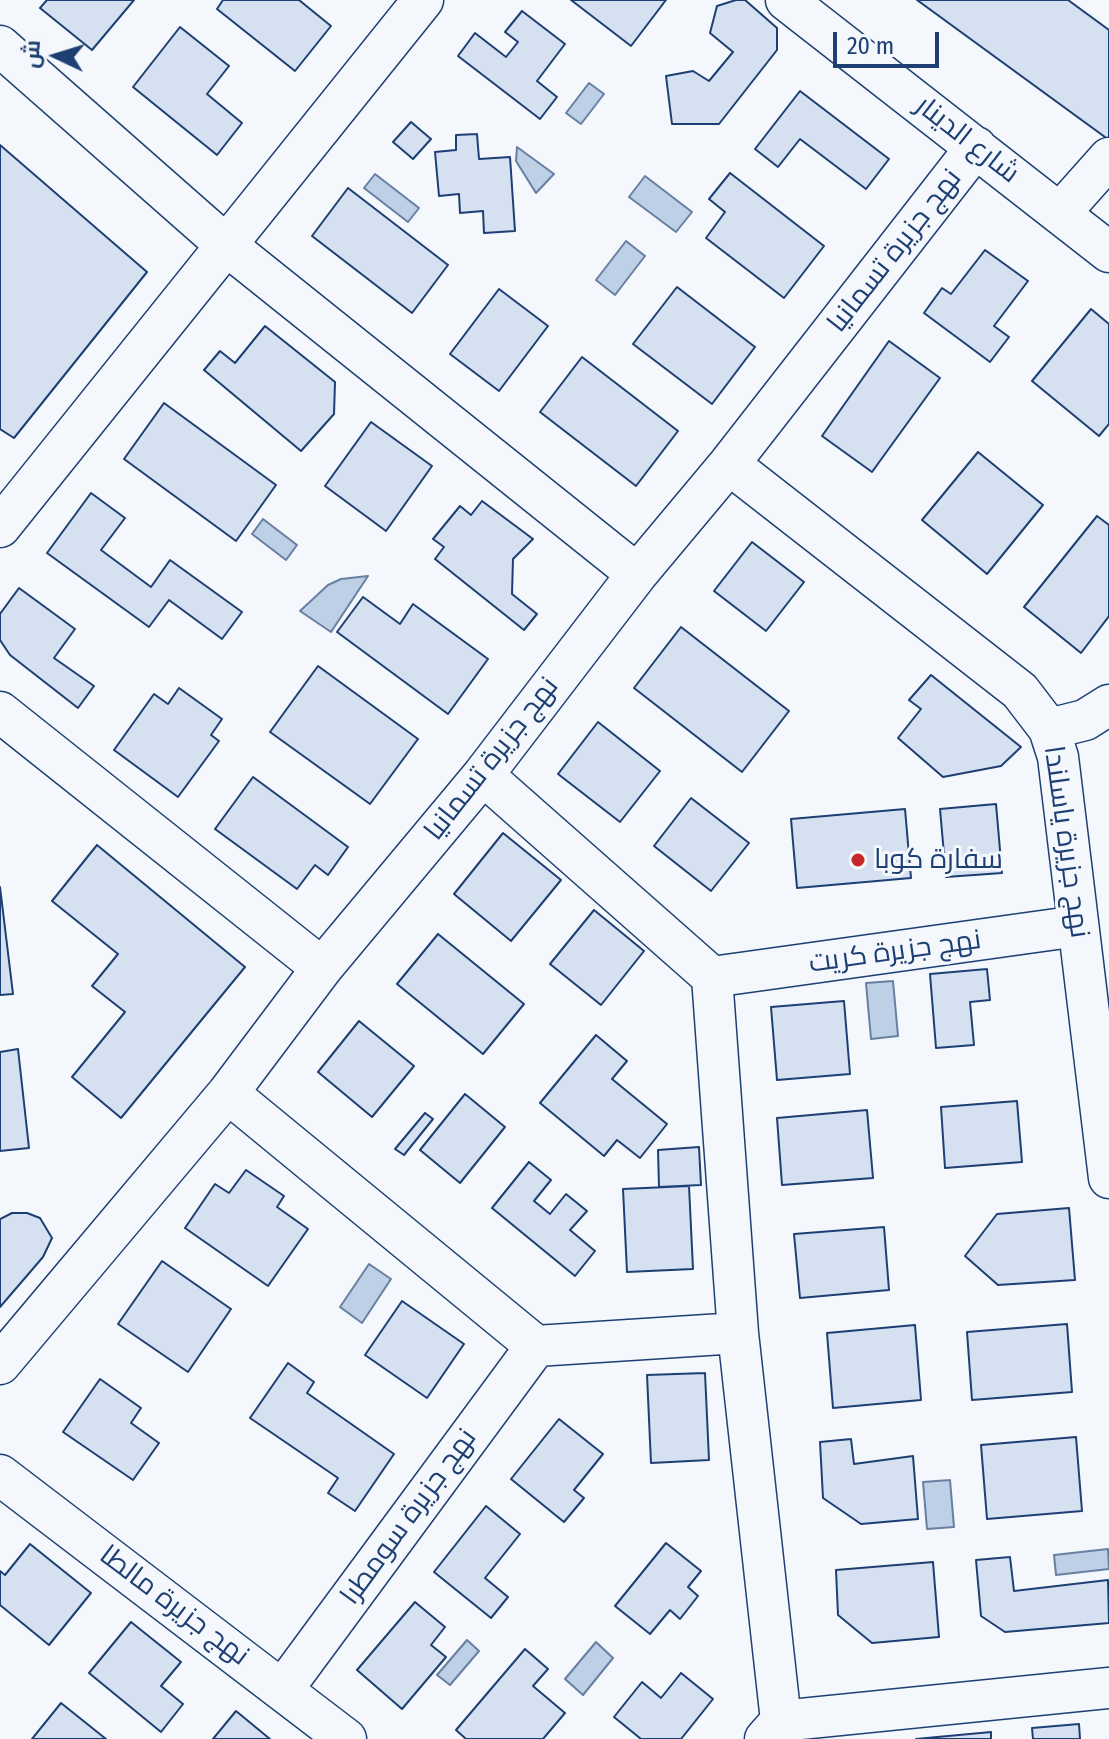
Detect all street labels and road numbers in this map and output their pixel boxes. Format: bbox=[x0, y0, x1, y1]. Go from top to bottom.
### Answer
street label: شارع الدينار bbox=[908, 89, 1026, 191]
street label: نهج جزيرة تسمانيا bbox=[821, 163, 969, 339]
street label: نهج جزيرة تسمانيا bbox=[418, 671, 566, 847]
street label: نهج جزيرة ياسلندا bbox=[1036, 744, 1096, 940]
street label: نهج جزيرة كريت bbox=[807, 923, 983, 981]
street label: نهج جزيرة سومطرا bbox=[334, 1422, 484, 1612]
street label: نهج جزيرة مالطا bbox=[93, 1539, 255, 1673]

